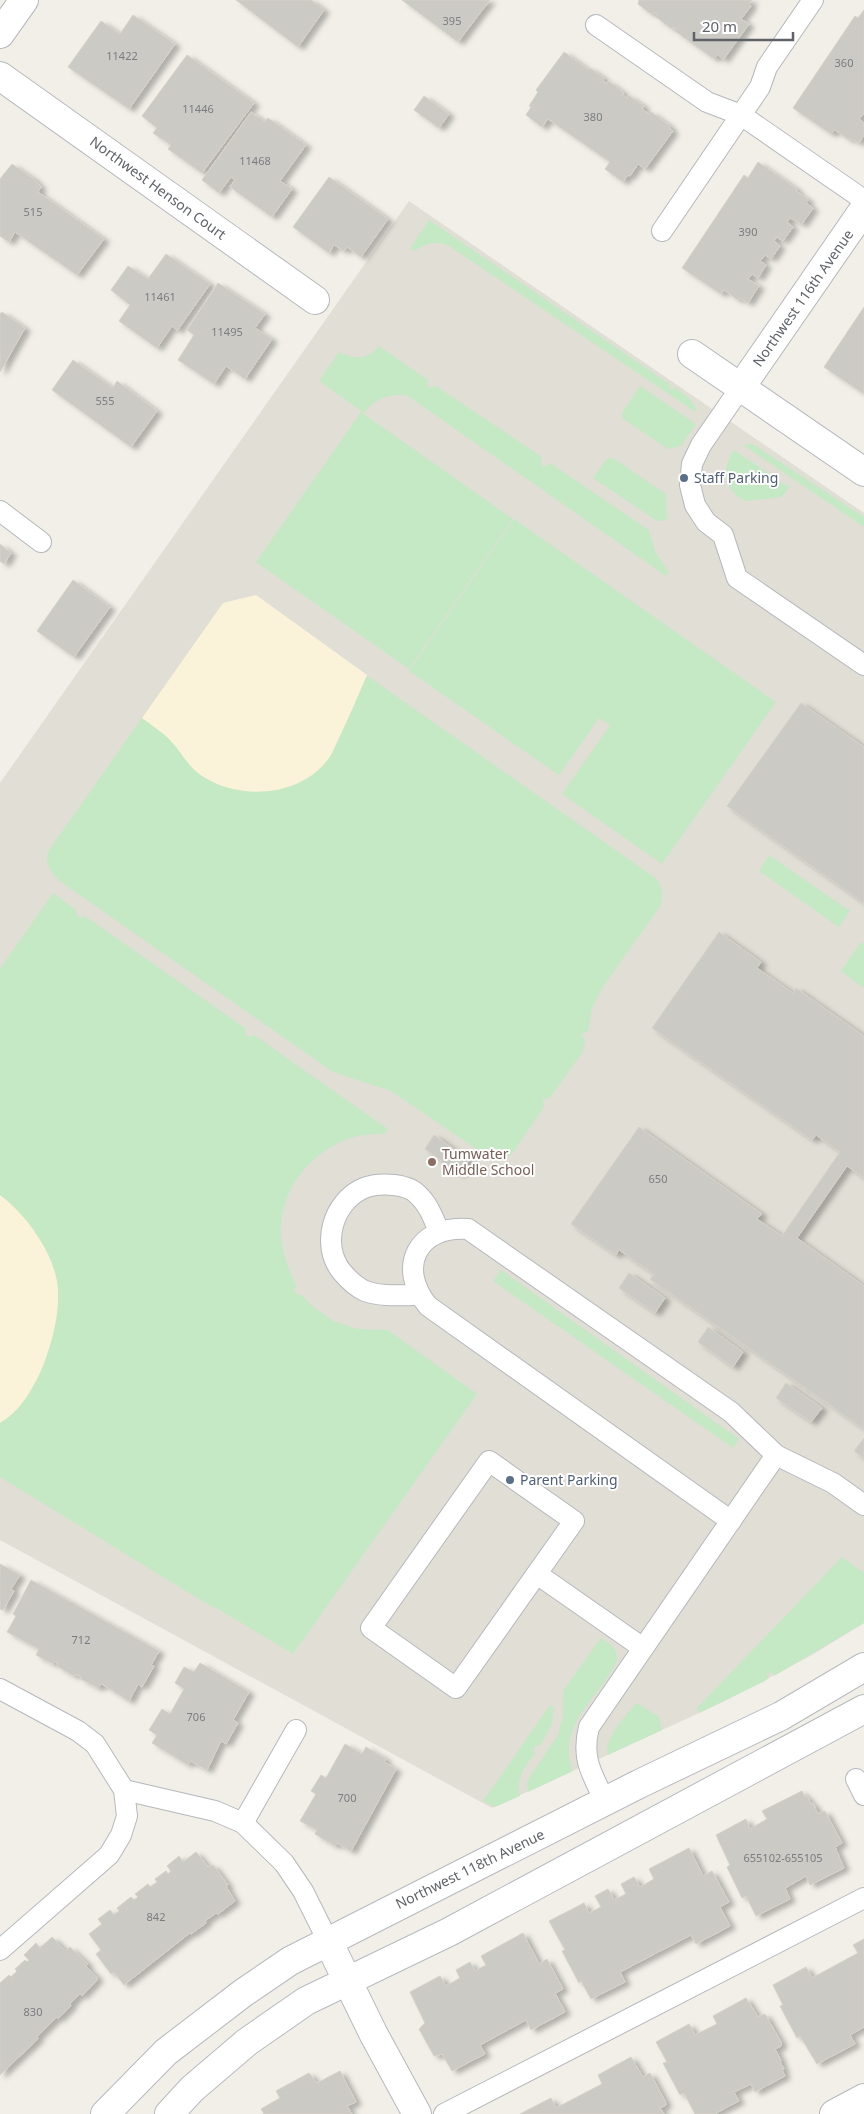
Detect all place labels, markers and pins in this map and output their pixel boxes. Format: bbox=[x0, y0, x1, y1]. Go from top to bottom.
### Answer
place label: Staff Parking bbox=[694, 468, 778, 487]
marker: Staff Parking bbox=[678, 472, 690, 484]
place label: Tumwater Middle School bbox=[442, 1144, 534, 1179]
marker: Tumwater Middle School bbox=[426, 1156, 438, 1168]
place label: Parent Parking bbox=[520, 1470, 618, 1489]
marker: Parent Parking bbox=[504, 1474, 516, 1486]

